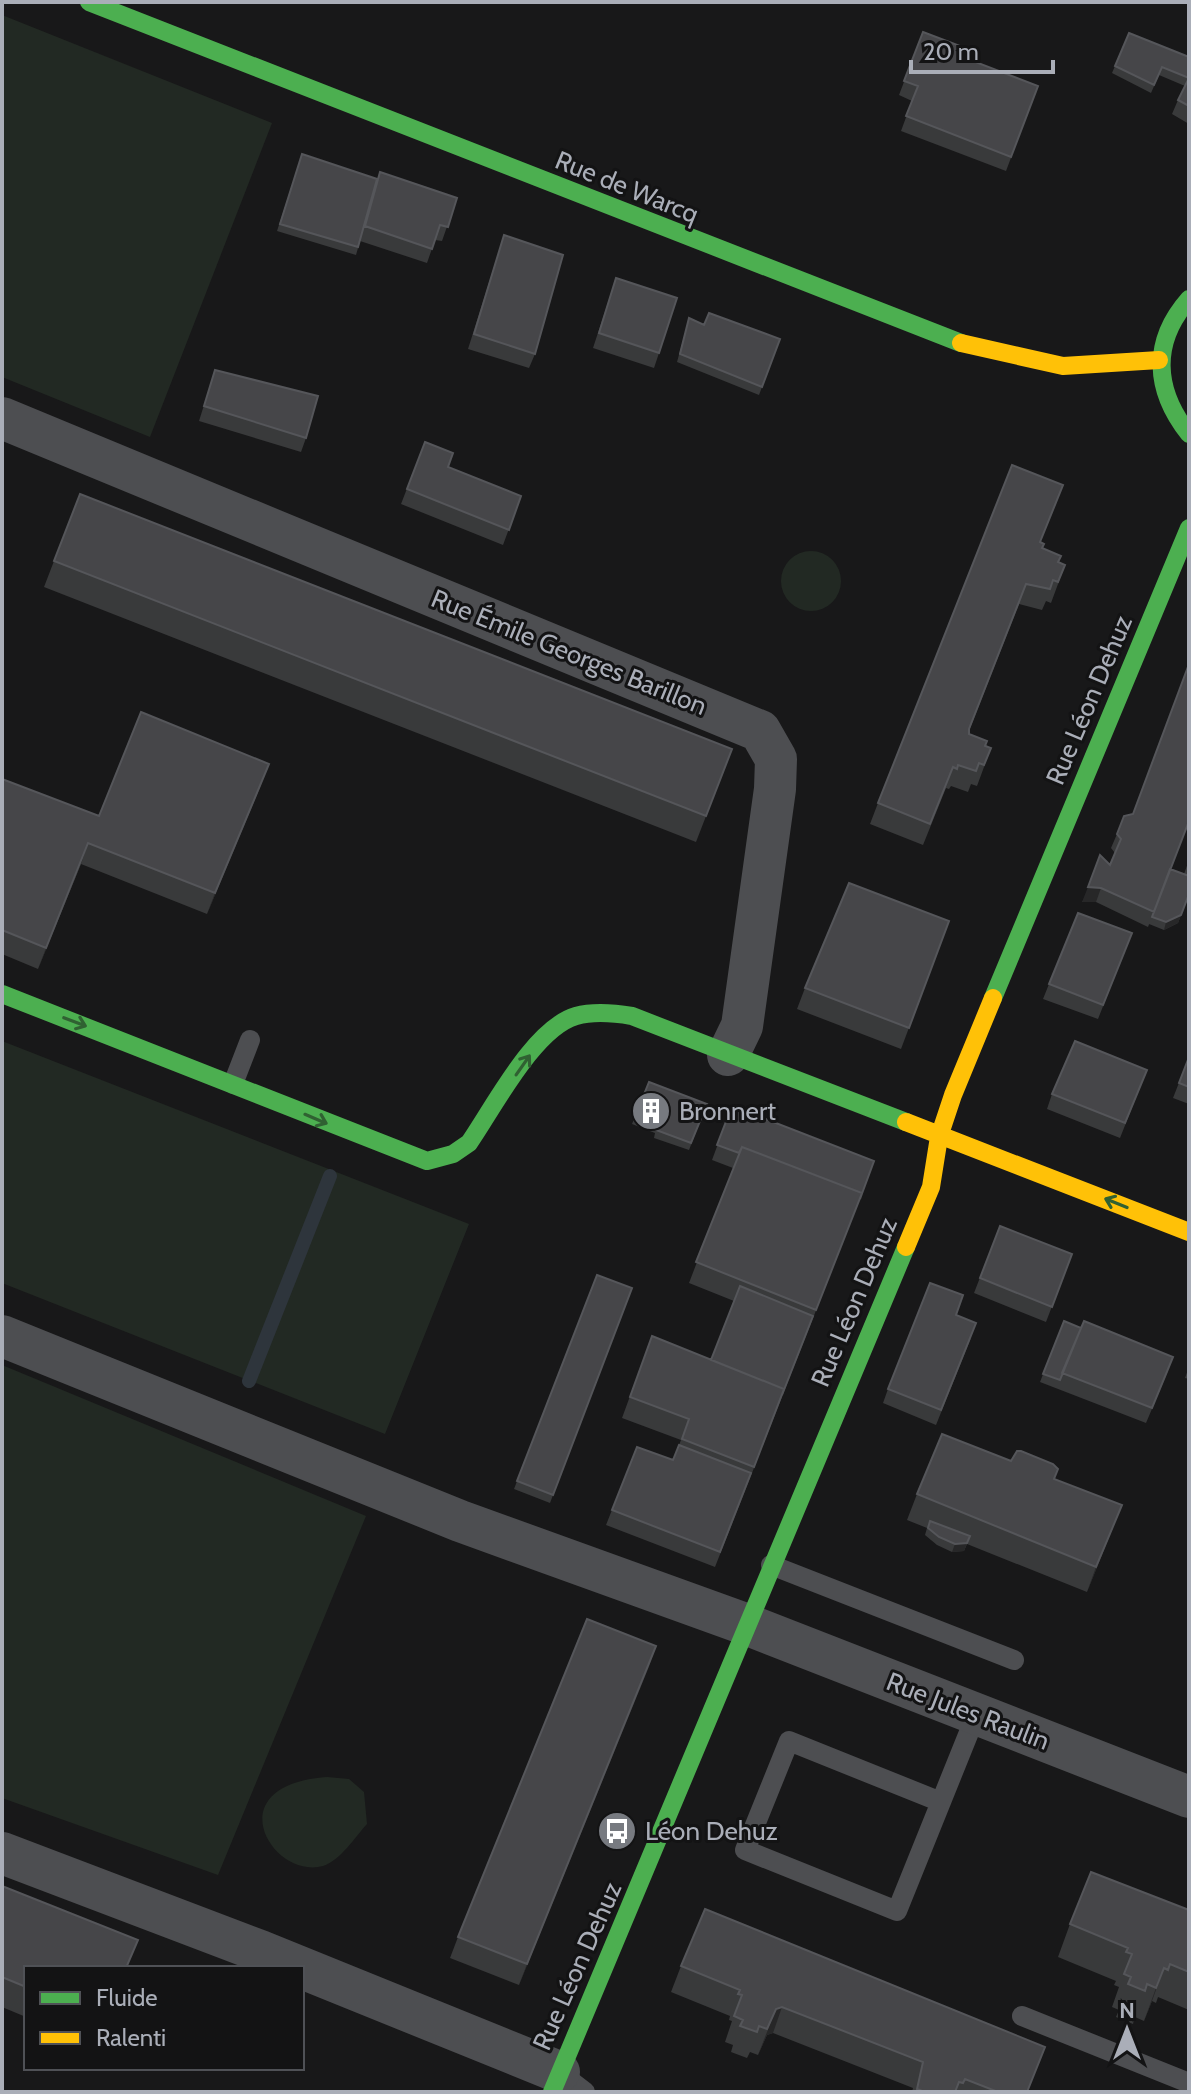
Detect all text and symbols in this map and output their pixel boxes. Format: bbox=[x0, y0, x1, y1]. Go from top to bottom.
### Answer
scale bar bbox=[911, 24, 1053, 74]
text: 20 m bbox=[923, 37, 979, 66]
street label: Rue de Warcq bbox=[551, 144, 703, 230]
street label: Rue Émile Georges Barillon bbox=[427, 582, 711, 722]
street label: Rue Léon Dehuz bbox=[1039, 610, 1139, 790]
one-way arrow bbox=[62, 1016, 87, 1030]
one-way arrow bbox=[515, 1055, 531, 1077]
building icon: Bronnert bbox=[630, 1090, 672, 1132]
place label: Bronnert bbox=[679, 1095, 776, 1127]
one-way arrow bbox=[303, 1112, 328, 1127]
one-way arrow bbox=[1105, 1195, 1129, 1209]
street label: Rue Léon Dehuz bbox=[804, 1212, 904, 1392]
street label: Rue Jules Raulin bbox=[882, 1665, 1054, 1757]
bus stop icon: Léon Dehuz bbox=[596, 1810, 638, 1852]
place label: Léon Dehuz bbox=[645, 1815, 778, 1847]
street label: Rue Léon Dehuz bbox=[526, 1877, 628, 2055]
legend bbox=[24, 1966, 304, 2070]
text: Fluide bbox=[96, 1983, 158, 2012]
north arrow bbox=[1087, 1990, 1167, 2070]
text: N bbox=[1119, 1997, 1135, 2024]
text: Ralenti bbox=[96, 2023, 166, 2052]

